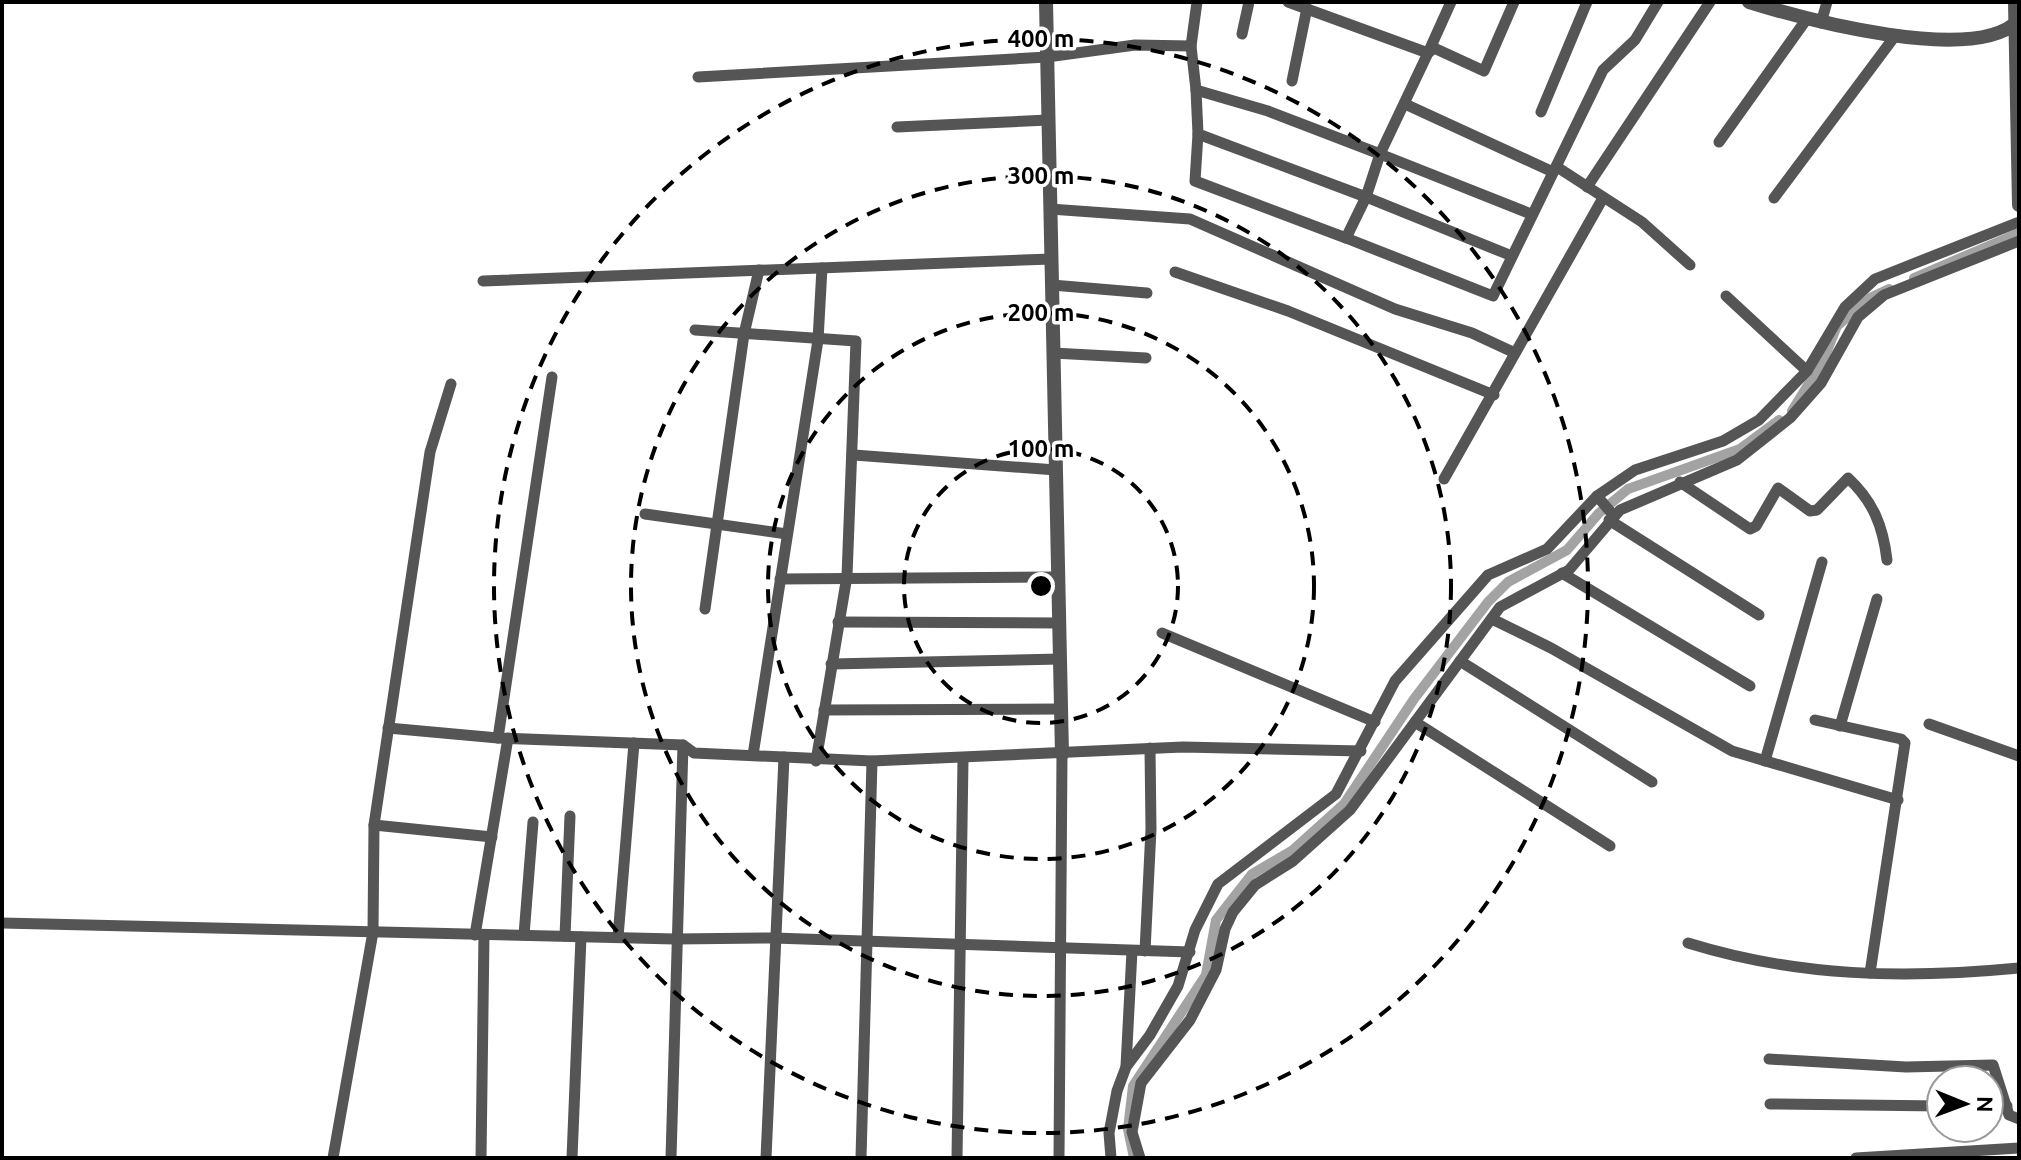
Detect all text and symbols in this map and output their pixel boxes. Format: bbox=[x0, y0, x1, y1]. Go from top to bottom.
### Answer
text: 400 m bbox=[1008, 25, 1074, 52]
text: 300 m bbox=[1008, 162, 1074, 189]
text: 200 m bbox=[1008, 299, 1074, 326]
text: 100 m bbox=[1008, 435, 1074, 462]
centre of rings bbox=[1027, 572, 1055, 600]
north arrow bbox=[1925, 1064, 2005, 1144]
text: N bbox=[1973, 1096, 1998, 1113]

